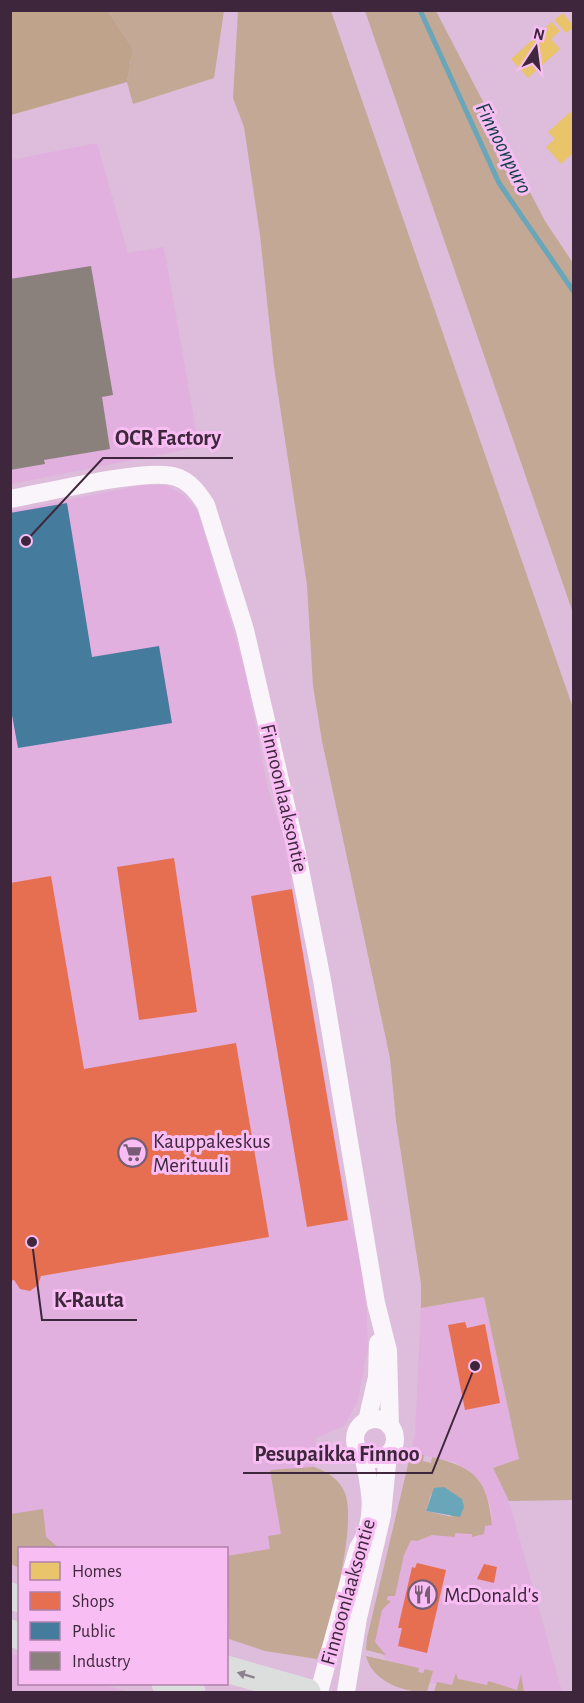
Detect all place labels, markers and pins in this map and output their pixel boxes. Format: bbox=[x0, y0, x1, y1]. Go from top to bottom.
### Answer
callout: OCR Factory bbox=[103, 418, 233, 458]
place label: Kauppakeskus Merituuli bbox=[153, 1131, 271, 1176]
supermarket icon: Kauppakeskus Merituuli bbox=[116, 1137, 148, 1169]
callout: K-Rauta bbox=[42, 1280, 137, 1320]
callout: Pesupaikka Finnoo bbox=[243, 1433, 432, 1473]
restaurant icon: McDonald's bbox=[407, 1579, 439, 1611]
place label: McDonald's bbox=[444, 1585, 539, 1606]

